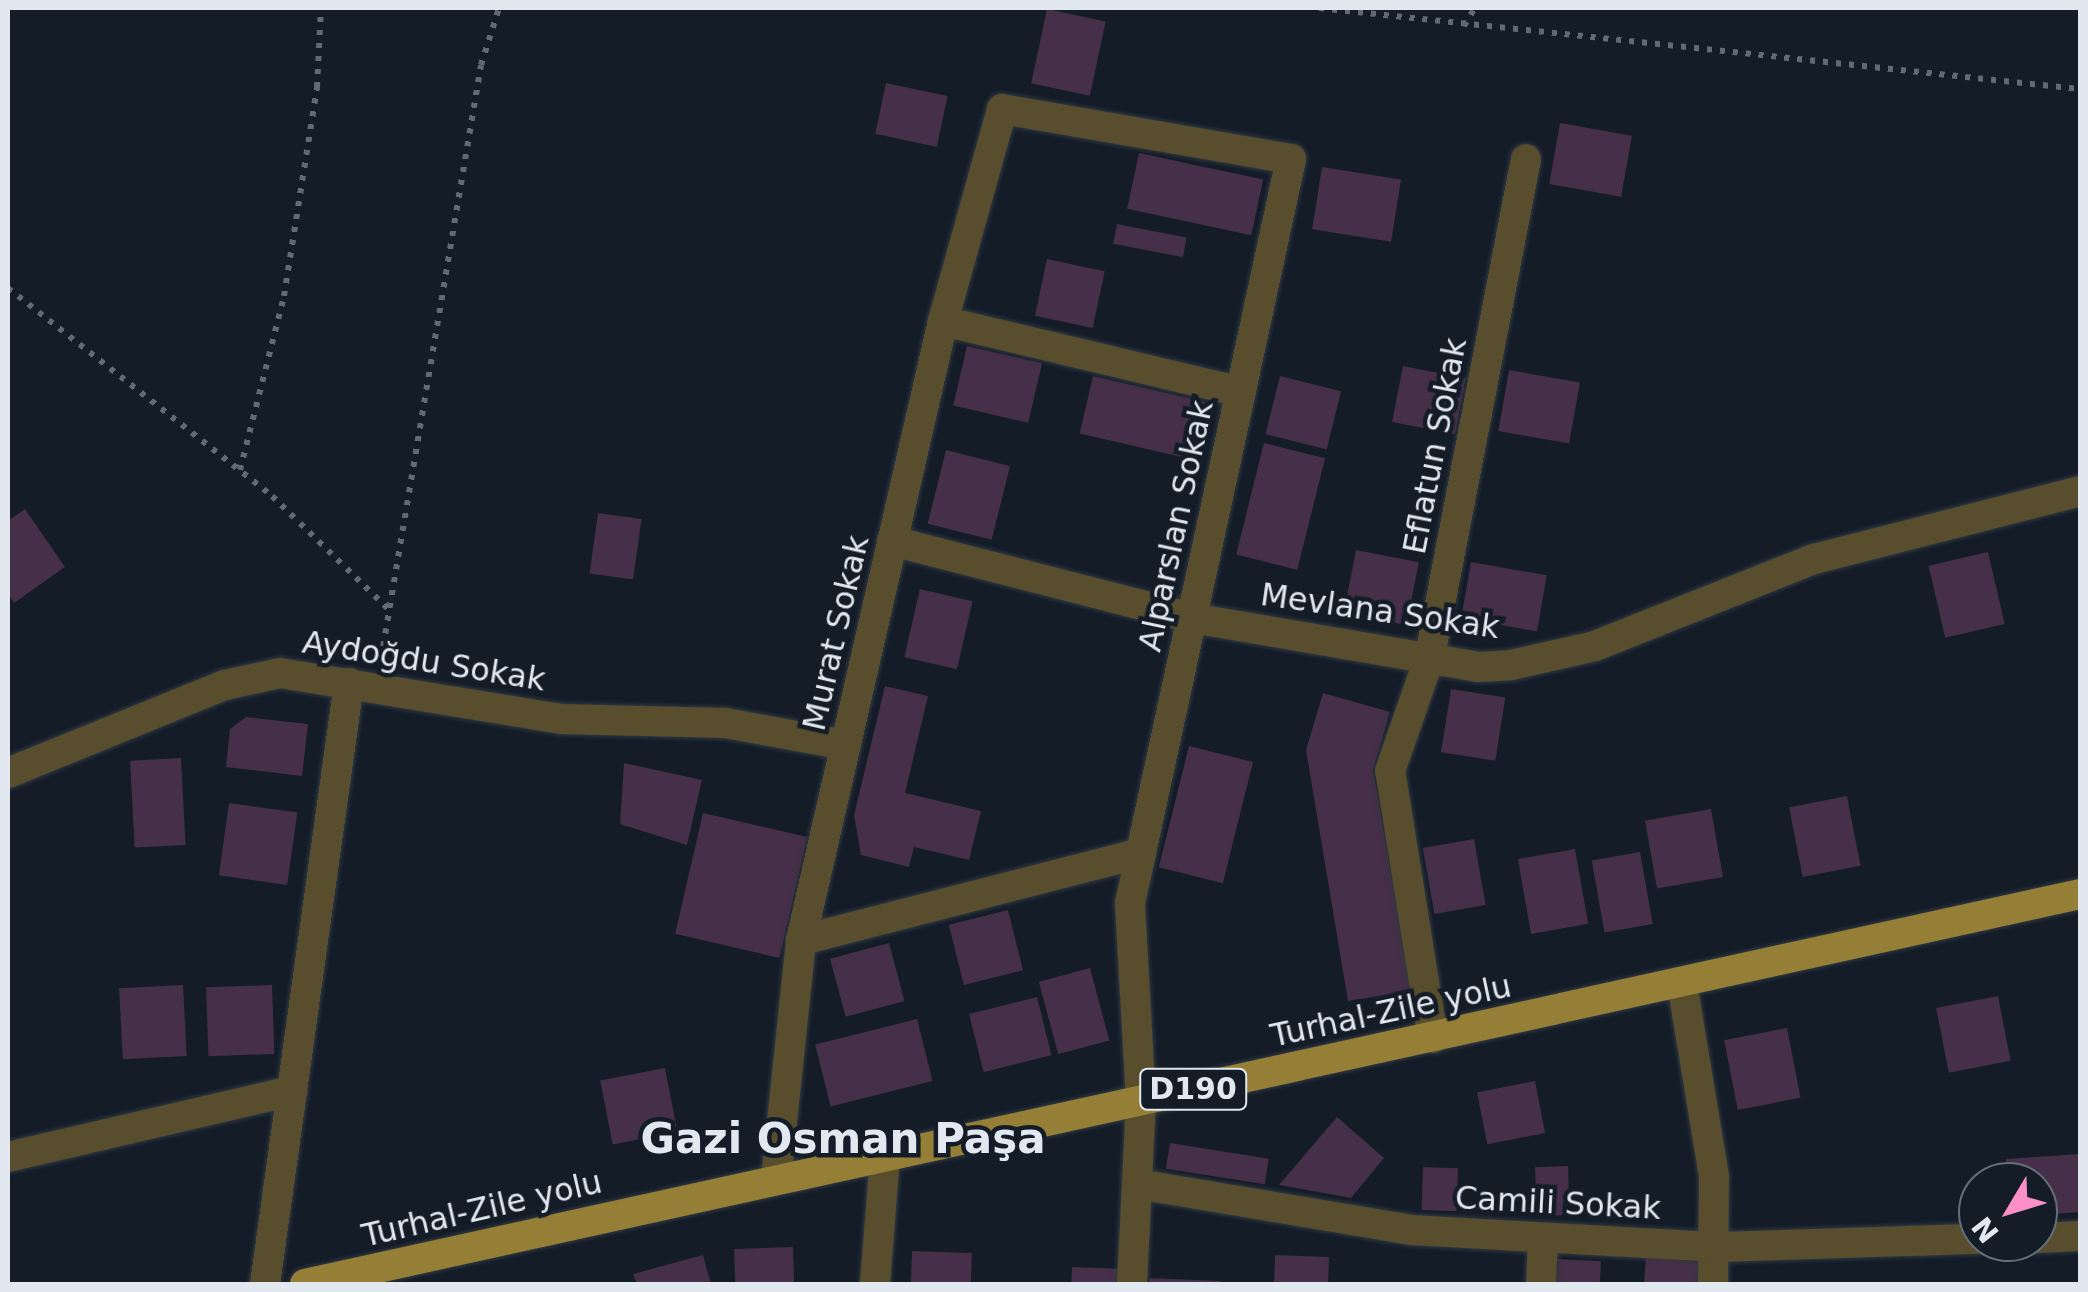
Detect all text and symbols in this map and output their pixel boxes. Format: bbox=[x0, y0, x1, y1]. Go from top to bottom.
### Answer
street label: Eflatun Sokak bbox=[1395, 335, 1475, 557]
street label: Alparslan Sokak bbox=[1131, 397, 1221, 655]
street label: Murat Sokak bbox=[795, 532, 877, 734]
street label: Mevlana Sokak bbox=[1258, 575, 1502, 647]
street label: Aydoğdu Sokak bbox=[300, 623, 548, 699]
street label: Turhal-Zile yolu bbox=[1267, 967, 1515, 1055]
road number: D190 bbox=[1138, 1064, 1248, 1114]
district label: Gazi Osman Paşa bbox=[641, 1114, 1045, 1164]
north arrow bbox=[1958, 1162, 2058, 1262]
street label: Turhal-Zile yolu bbox=[358, 1163, 606, 1255]
street label: Camili Sokak bbox=[1454, 1178, 1662, 1228]
text: N bbox=[1965, 1210, 2006, 1249]

